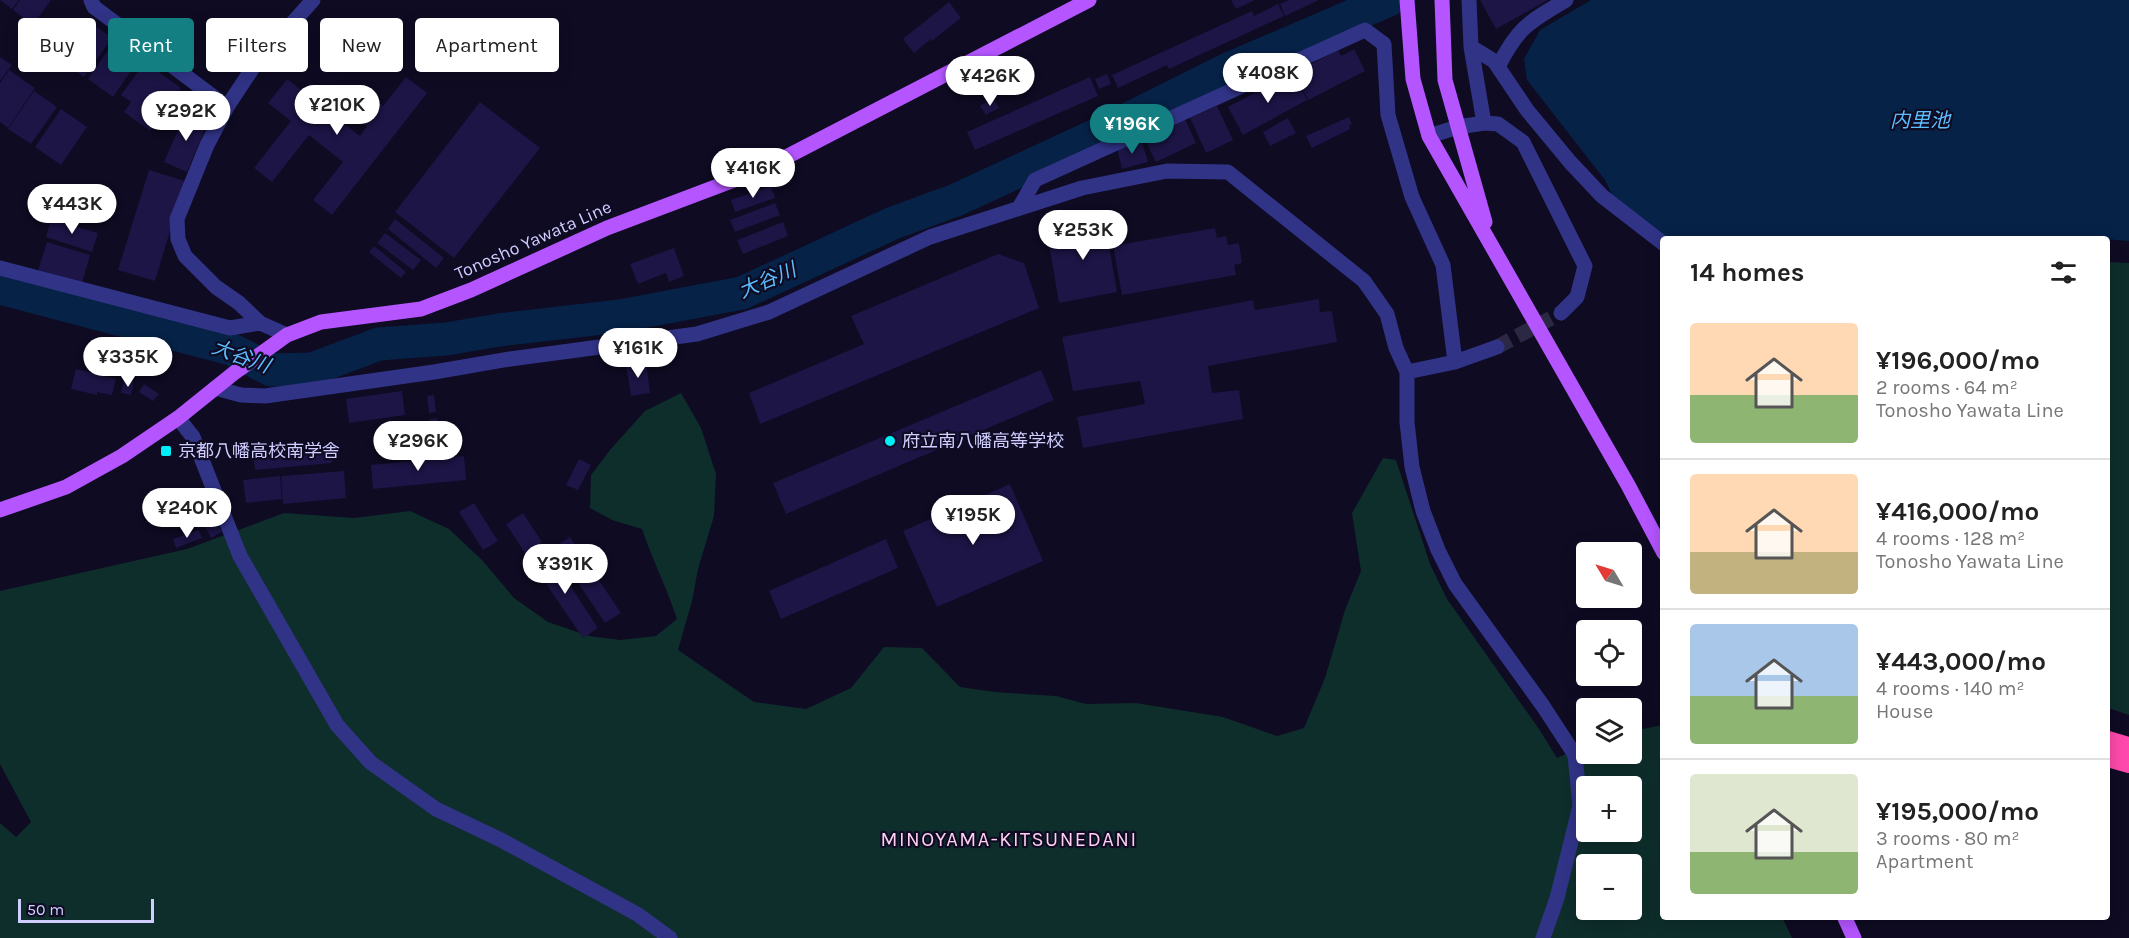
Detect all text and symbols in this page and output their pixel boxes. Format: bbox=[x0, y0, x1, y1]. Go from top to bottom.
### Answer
chip: Buy bbox=[18, 18, 96, 72]
chip: Rent bbox=[108, 18, 194, 72]
chip: Filters bbox=[206, 18, 308, 72]
chip: New bbox=[320, 18, 403, 72]
chip: Apartment bbox=[415, 18, 559, 72]
pin: ¥408K bbox=[1226, 53, 1310, 104]
pin: ¥426K bbox=[948, 56, 1032, 107]
text: ¥408K bbox=[1237, 61, 1299, 84]
text: ¥426K bbox=[960, 64, 1020, 87]
pin: ¥210K bbox=[295, 85, 379, 136]
pin: ¥292K bbox=[144, 91, 228, 142]
text: ¥210K bbox=[309, 93, 365, 116]
text: ¥292K bbox=[155, 99, 217, 122]
pin: ¥196K bbox=[1090, 104, 1174, 155]
water label: 内里池 bbox=[1890, 109, 1952, 132]
text: ¥196K bbox=[1104, 112, 1160, 135]
pin: ¥416K bbox=[711, 148, 795, 199]
text: ¥416K bbox=[725, 156, 781, 179]
pin: ¥443K bbox=[30, 184, 114, 235]
text: ¥443K bbox=[41, 192, 103, 215]
street label: Tonosho Yawata Line bbox=[451, 196, 615, 284]
pin: ¥253K bbox=[1041, 210, 1125, 261]
text: ¥253K bbox=[1053, 218, 1114, 241]
icon: filters bbox=[2047, 256, 2080, 289]
water label: 大谷川 bbox=[735, 257, 801, 303]
text: 14 homes bbox=[1690, 257, 1804, 288]
pin: ¥161K bbox=[596, 328, 680, 379]
water label: 大谷川 bbox=[209, 335, 275, 378]
text: ¥161K bbox=[612, 336, 664, 359]
pin: ¥335K bbox=[86, 337, 170, 388]
text: ¥335K bbox=[97, 345, 159, 368]
text: ¥196,000/mo bbox=[1876, 345, 2040, 376]
icon: home bbox=[1738, 347, 1810, 419]
text: 2 rooms · 64 m² bbox=[1876, 376, 2018, 399]
text: Tonosho Yawata Line bbox=[1876, 399, 2064, 422]
pin: ¥296K bbox=[376, 421, 460, 472]
text: ¥296K bbox=[387, 429, 449, 452]
place label: 府立南八幡高等学校 bbox=[902, 430, 1064, 452]
marker: 府立南八幡高等学校 bbox=[883, 434, 897, 448]
place label: 京都八幡高校南学舎 bbox=[178, 440, 340, 462]
marker: 京都八幡高校南学舎 bbox=[159, 444, 173, 458]
pin: ¥240K bbox=[145, 488, 229, 539]
pin: ¥195K bbox=[931, 495, 1015, 546]
text: ¥240K bbox=[156, 496, 218, 519]
text: ¥416,000/mo bbox=[1876, 496, 2039, 527]
icon: home bbox=[1738, 498, 1810, 570]
text: ¥195K bbox=[945, 503, 1001, 526]
text: 4 rooms · 128 m² bbox=[1876, 527, 2025, 550]
north arrow bbox=[1576, 542, 1642, 608]
map controls bbox=[1576, 542, 1642, 920]
pin: ¥391K bbox=[523, 544, 607, 595]
text: Tonosho Yawata Line bbox=[1876, 550, 2064, 573]
text: ¥391K bbox=[537, 552, 593, 575]
button: locate bbox=[1576, 620, 1642, 686]
text: ¥443,000/mo bbox=[1876, 646, 2046, 677]
icon: home bbox=[1738, 648, 1810, 720]
text: 4 rooms · 140 m² bbox=[1876, 677, 2024, 700]
button: layers bbox=[1576, 698, 1642, 764]
text: House bbox=[1876, 700, 1933, 723]
button: + bbox=[1576, 776, 1642, 842]
text: ¥195,000/mo bbox=[1876, 796, 2039, 827]
icon: home bbox=[1738, 798, 1810, 870]
text: 3 rooms · 80 m² bbox=[1876, 827, 2020, 850]
district label: MINOYAMA-KITSUNEDANI bbox=[880, 828, 1138, 851]
text: Apartment bbox=[1876, 850, 1974, 873]
button: − bbox=[1576, 854, 1642, 920]
scale bar bbox=[18, 896, 154, 924]
text: 50 m bbox=[27, 900, 64, 919]

